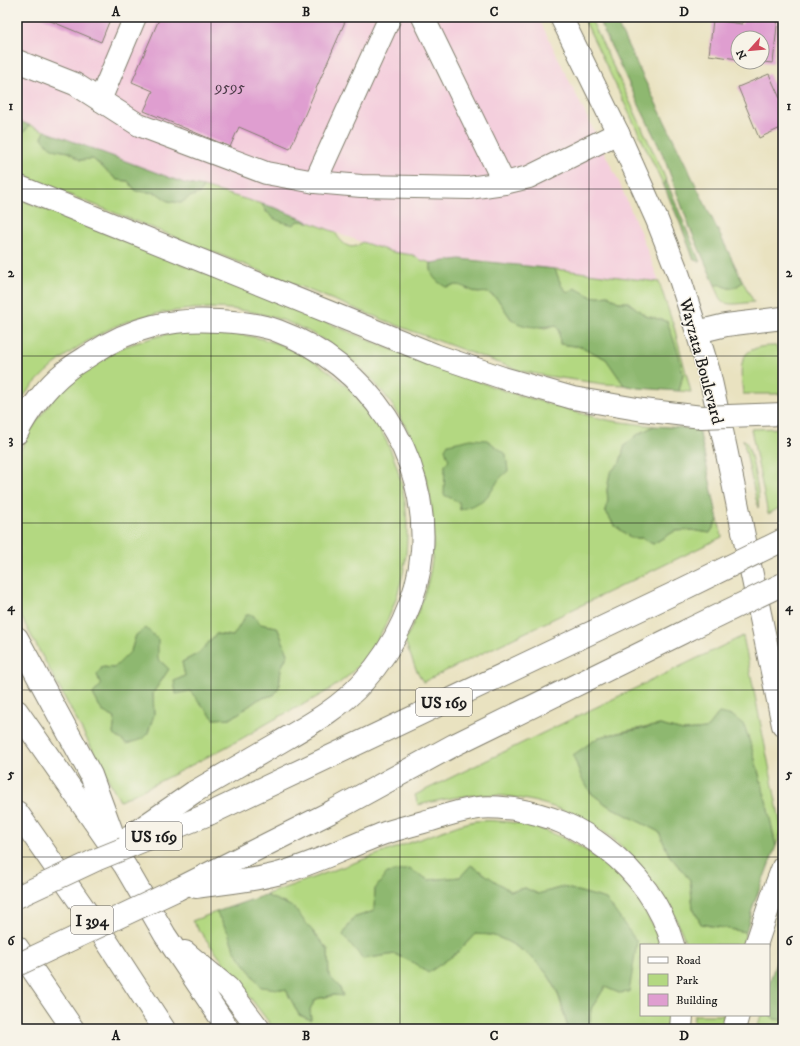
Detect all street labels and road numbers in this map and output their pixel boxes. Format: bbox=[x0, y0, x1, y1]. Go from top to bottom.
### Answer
street label: Wayzata Boulevard bbox=[673, 295, 729, 427]
road number: US 169 bbox=[416, 688, 472, 716]
road number: US 169 bbox=[126, 822, 182, 850]
road number: I 394 bbox=[71, 906, 113, 934]

